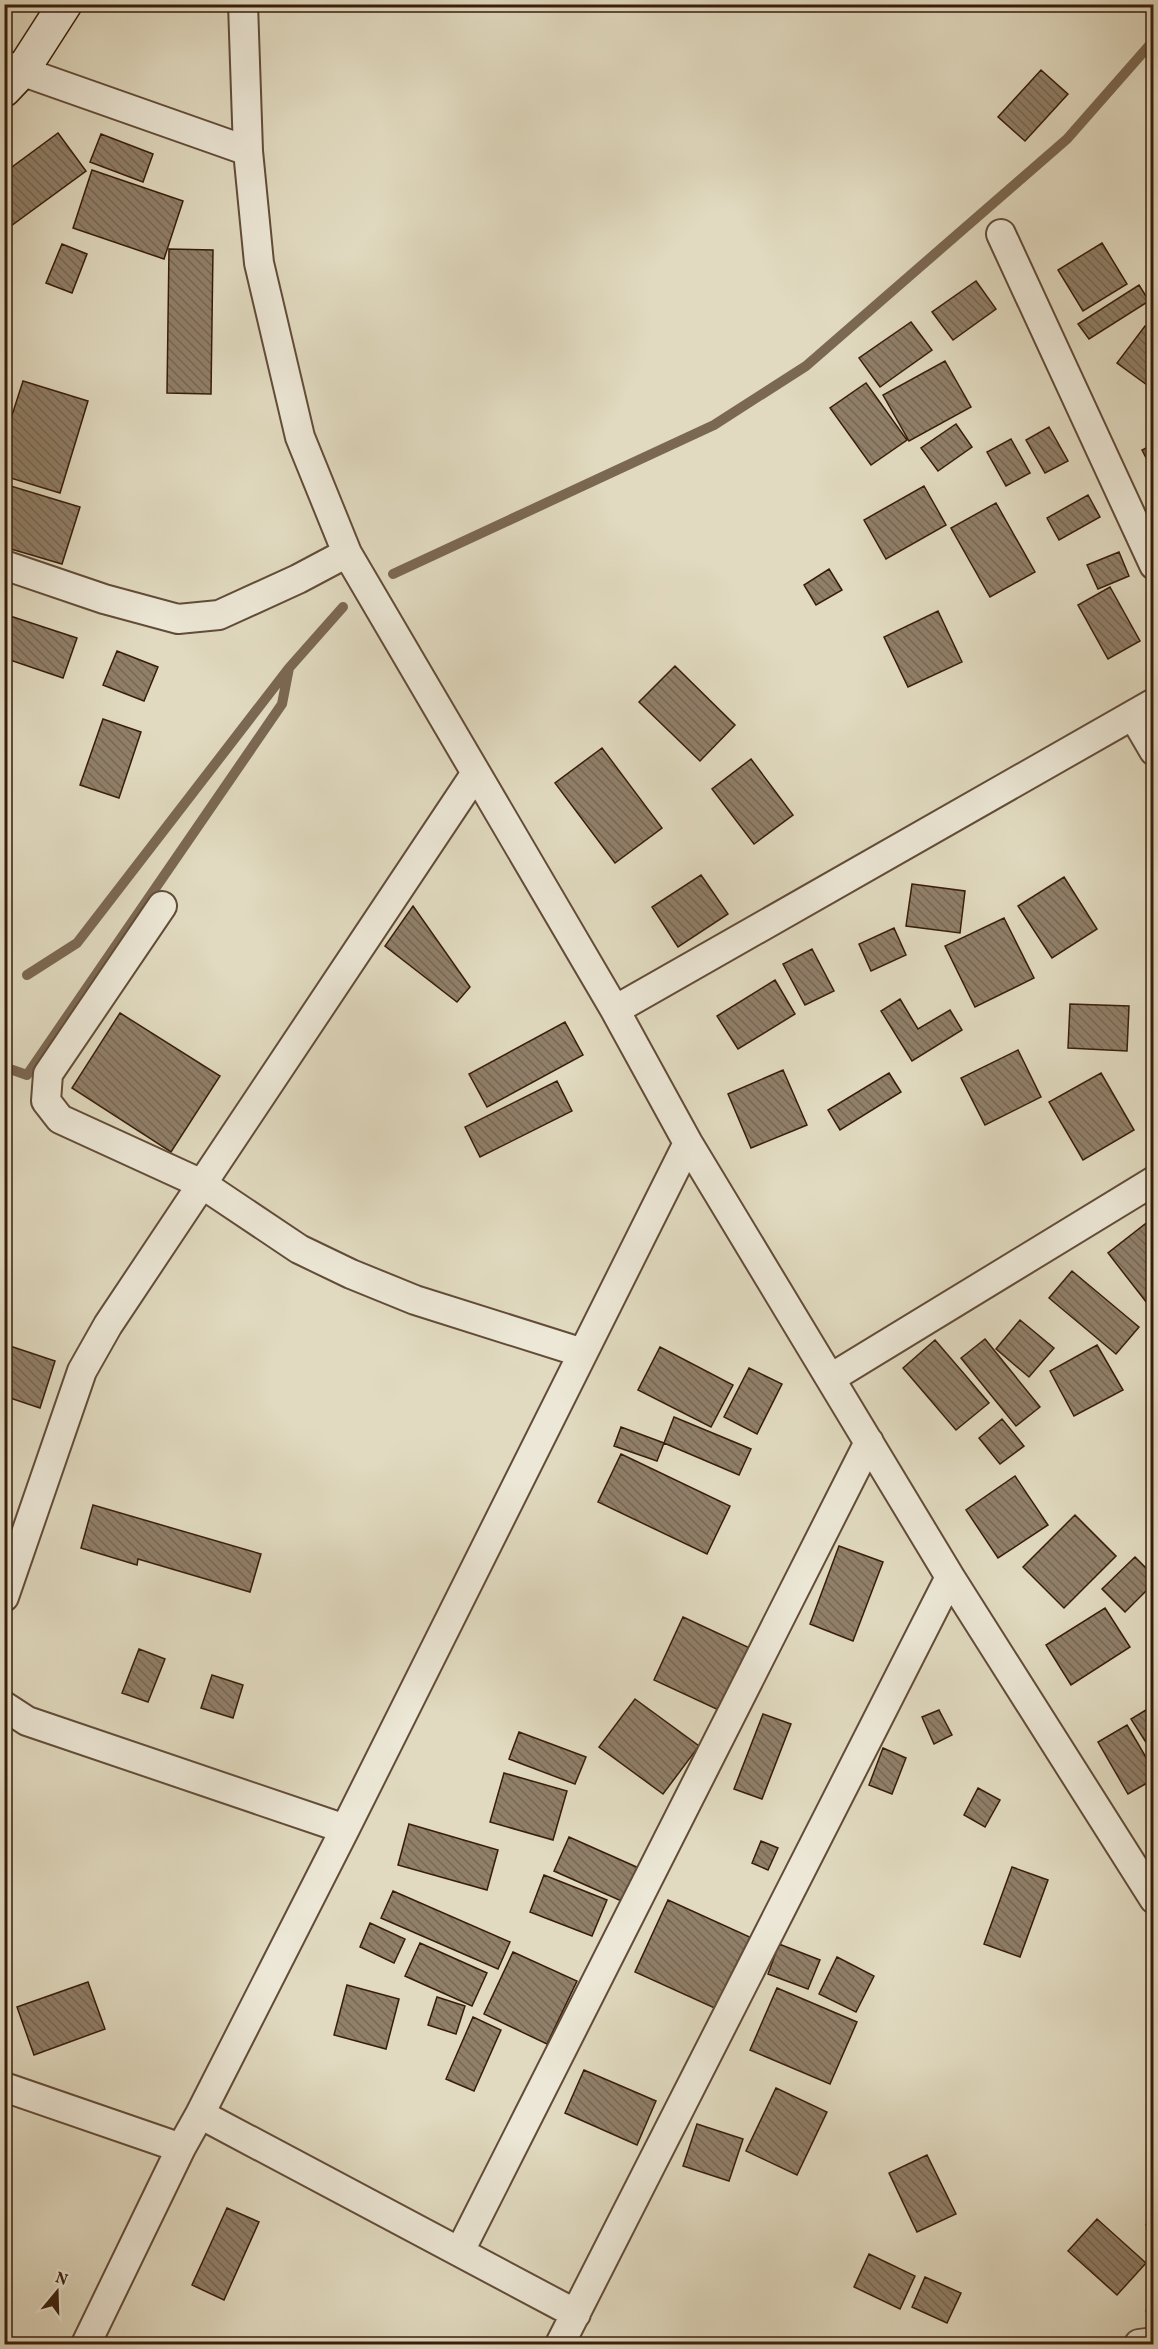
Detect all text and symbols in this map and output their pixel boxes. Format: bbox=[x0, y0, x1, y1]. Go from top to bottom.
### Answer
north arrow bbox=[27, 2262, 87, 2322]
text: N bbox=[52, 2267, 71, 2292]

